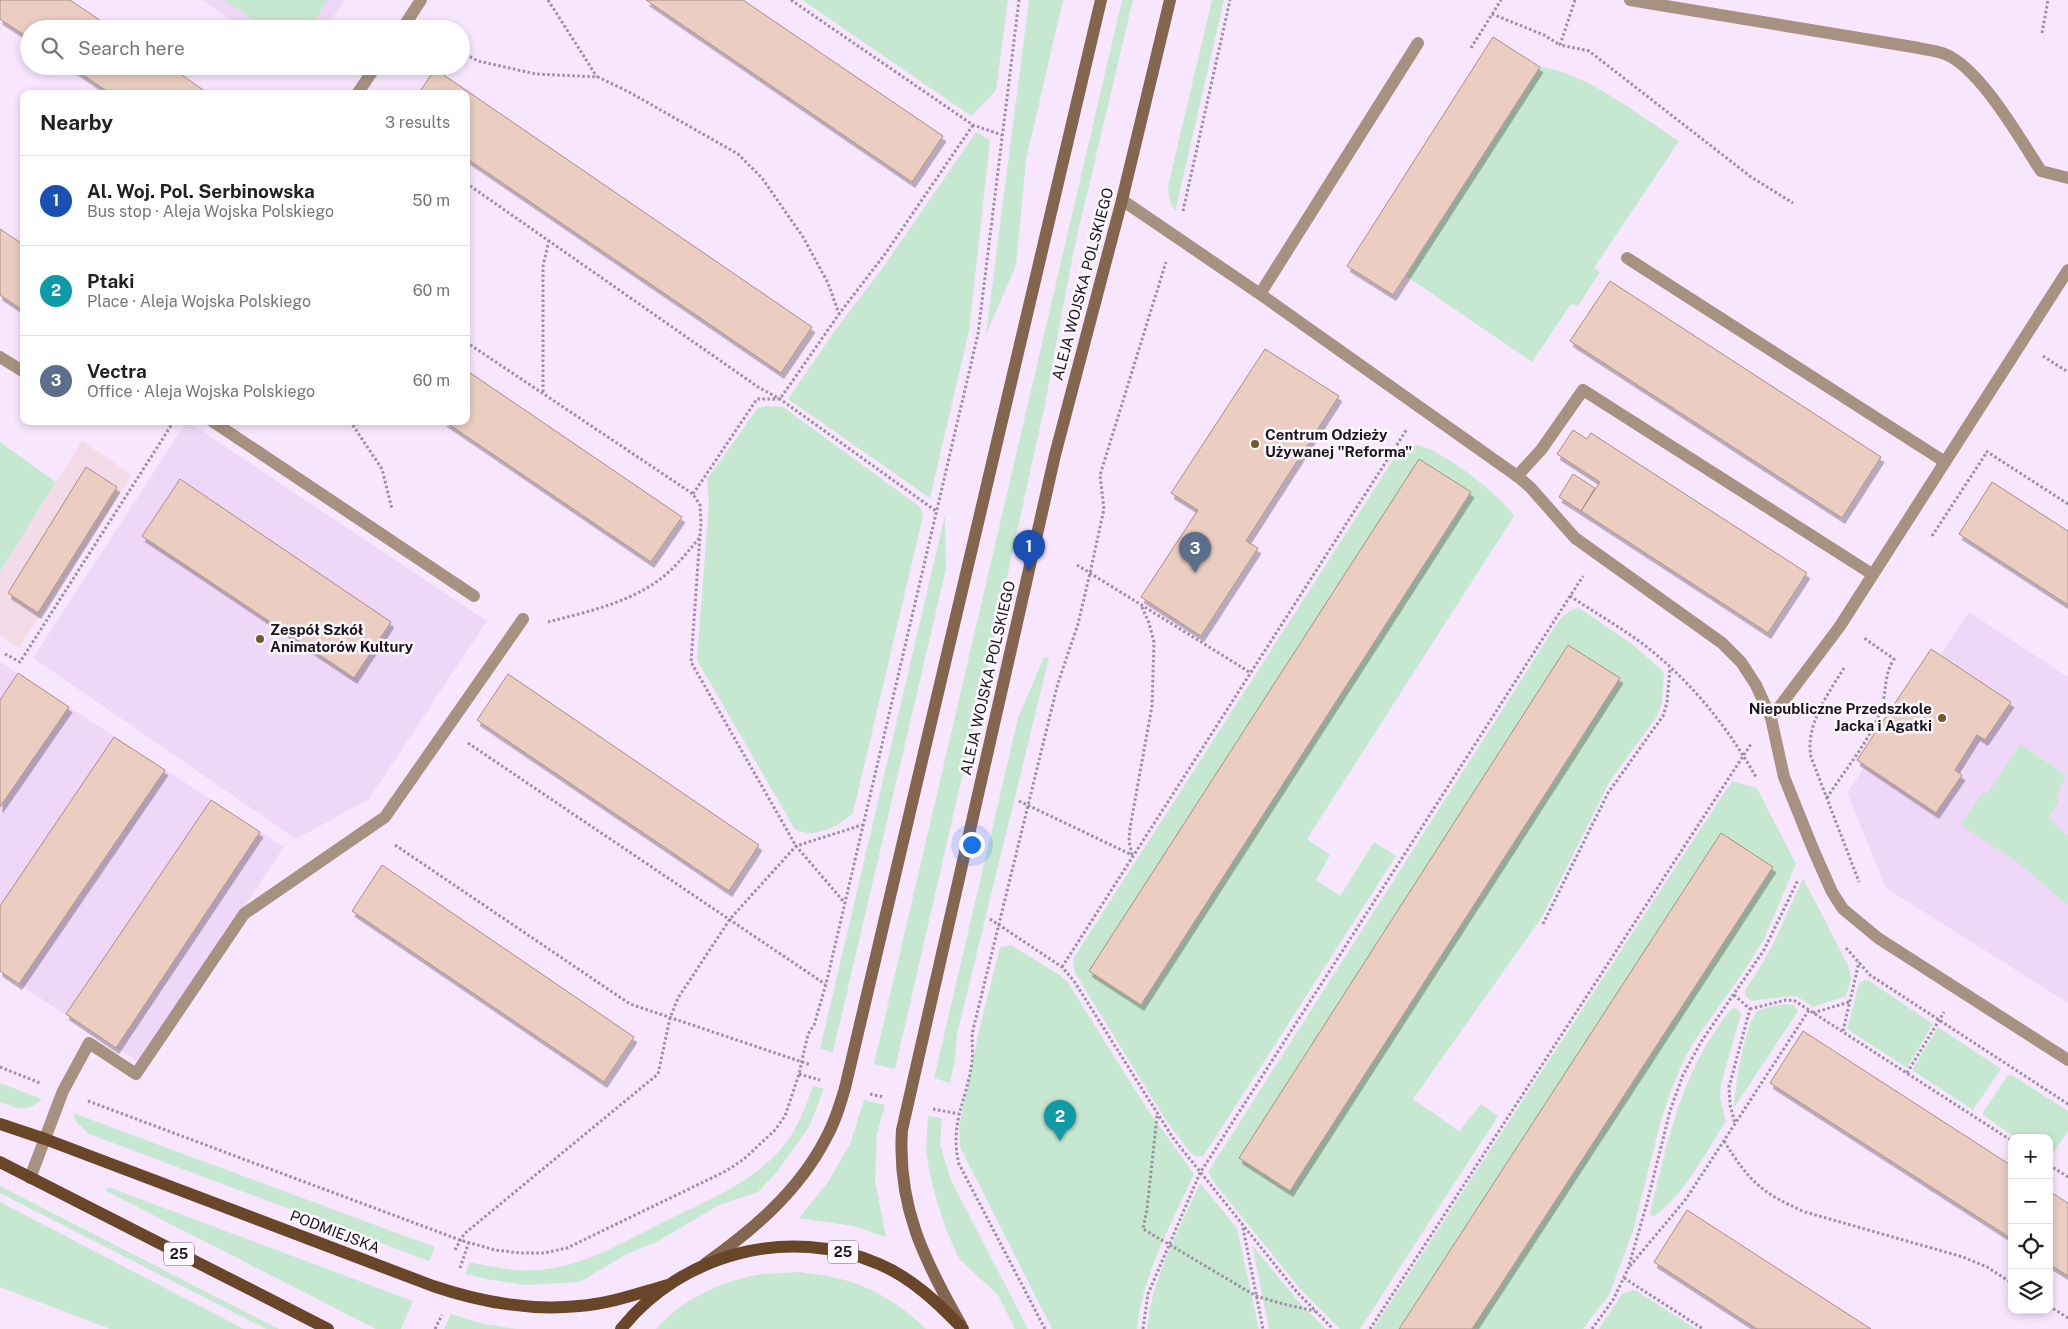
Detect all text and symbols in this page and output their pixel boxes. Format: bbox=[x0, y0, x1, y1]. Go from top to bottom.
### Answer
search box bbox=[20, 20, 470, 75]
icon: search bbox=[38, 34, 66, 62]
text: Search here bbox=[78, 37, 185, 59]
text: Nearby bbox=[40, 110, 113, 135]
text: 3 results bbox=[385, 113, 450, 132]
text: Al. Woj. Pol. Serbinowska bbox=[87, 180, 315, 202]
street label: ALEJA WOJSKA POLSKIEGO bbox=[1049, 186, 1116, 382]
text: 1 bbox=[53, 191, 59, 210]
text: 50 m bbox=[412, 191, 450, 210]
text: Bus stop · Aleja Wojska Polskiego bbox=[87, 202, 334, 221]
text: Ptaki bbox=[87, 270, 134, 292]
text: 2 bbox=[51, 281, 61, 300]
text: 60 m bbox=[413, 281, 450, 300]
text: Place · Aleja Wojska Polskiego bbox=[87, 292, 311, 311]
text: Vectra bbox=[87, 360, 147, 382]
text: 3 bbox=[51, 371, 61, 390]
text: 60 m bbox=[413, 371, 450, 390]
text: Office · Aleja Wojska Polskiego bbox=[87, 382, 315, 401]
place label: Centrum Odzieży Używanej "Reforma" bbox=[1265, 426, 1412, 460]
marker: Centrum Odzieży Używanej "Reforma" bbox=[1249, 438, 1261, 450]
pin: 1 bbox=[1013, 530, 1045, 571]
pin: 3 bbox=[1179, 532, 1211, 573]
street label: ALEJA WOJSKA POLSKIEGO bbox=[957, 579, 1018, 777]
place label: Zespół Szkół Animatorów Kultury bbox=[270, 621, 414, 655]
marker: Zespół Szkół Animatorów Kultury bbox=[254, 633, 266, 645]
place label: Niepubliczne Przedszkole Jacka i Agatki bbox=[1749, 700, 1932, 734]
marker: Niepubliczne Przedszkole Jacka i Agatki bbox=[1936, 712, 1948, 724]
your location bbox=[959, 832, 985, 858]
pin: 2 bbox=[1044, 1100, 1076, 1141]
map controls bbox=[2008, 1134, 2053, 1314]
button: + bbox=[2008, 1134, 2053, 1179]
button: − bbox=[2008, 1179, 2053, 1224]
street label: PODMIEJSKA bbox=[288, 1207, 383, 1257]
button: locate bbox=[2008, 1224, 2053, 1269]
road number: 25 bbox=[828, 1240, 858, 1264]
road number: 25 bbox=[164, 1242, 194, 1266]
button: layers bbox=[2008, 1269, 2053, 1314]

